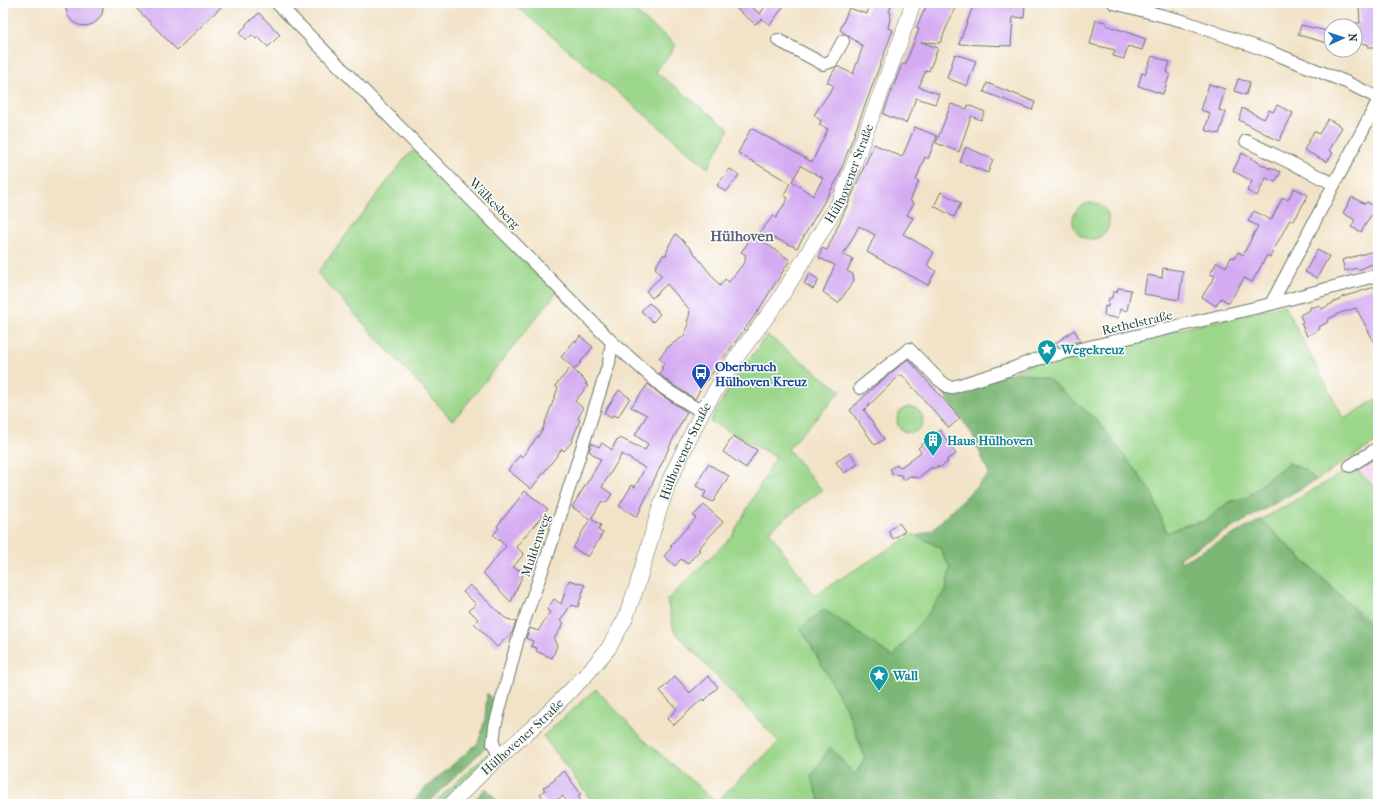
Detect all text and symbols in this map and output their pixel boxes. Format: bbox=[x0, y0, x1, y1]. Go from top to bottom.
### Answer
north arrow bbox=[1323, 18, 1363, 58]
text: N bbox=[1346, 33, 1359, 43]
street label: Hülhovener Straße bbox=[821, 121, 877, 226]
street label: Wälkesberg bbox=[465, 174, 524, 233]
district label: Hülhoven bbox=[710, 227, 774, 245]
street label: Rethelstraße bbox=[1100, 307, 1174, 338]
place icon: Wegekreuz bbox=[1036, 338, 1058, 366]
place label: Wegekreuz bbox=[1060, 342, 1125, 358]
place label: Oberbruch Hülhoven Kreuz bbox=[715, 359, 807, 389]
bus stop icon: Oberbruch Hülhoven Kreuz bbox=[690, 362, 712, 390]
street label: Hülhovener Straße bbox=[656, 399, 715, 502]
building icon: Haus Hülhoven bbox=[922, 429, 944, 457]
place label: Haus Hülhoven bbox=[947, 433, 1034, 448]
street label: Muldenweg bbox=[518, 510, 554, 579]
place icon: Wall bbox=[868, 664, 890, 692]
place label: Wall bbox=[892, 668, 918, 683]
street label: Hülhovener Straße bbox=[478, 695, 567, 778]

